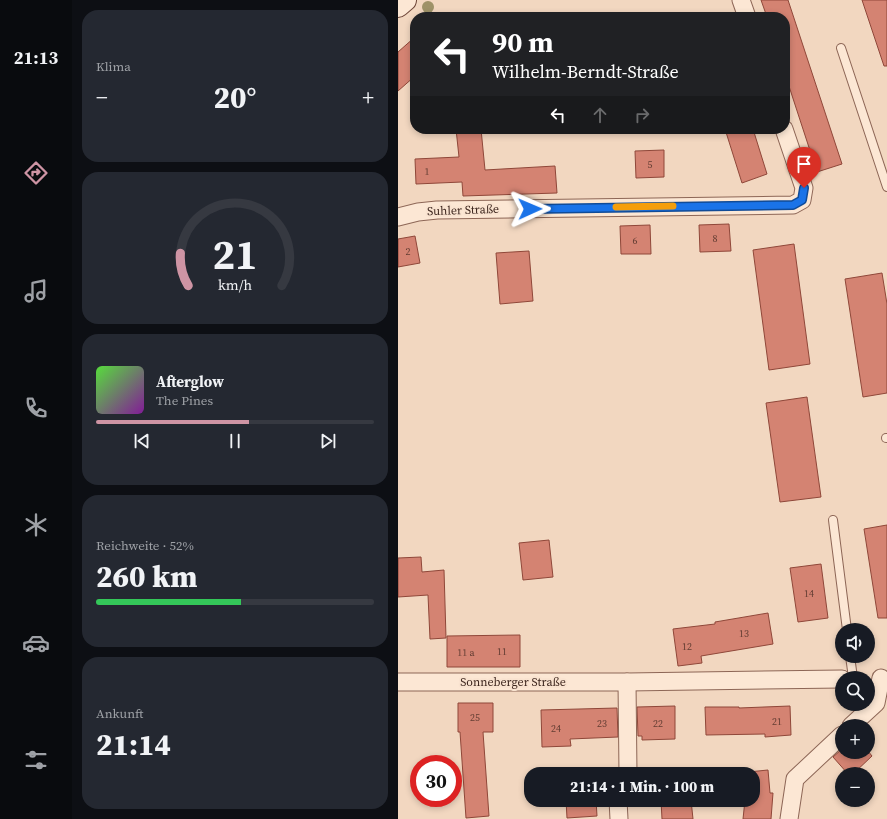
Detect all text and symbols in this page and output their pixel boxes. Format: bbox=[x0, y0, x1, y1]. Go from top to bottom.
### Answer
text: 90 m bbox=[492, 23, 554, 61]
icon: left bbox=[426, 28, 478, 80]
text: 21:13 bbox=[14, 45, 58, 70]
text: Klima bbox=[96, 58, 131, 75]
text: Wilhelm-Berndt-Straße bbox=[492, 59, 679, 84]
text: 20° bbox=[214, 77, 256, 118]
text: − bbox=[96, 82, 108, 112]
text: + bbox=[362, 82, 374, 112]
icon: left bbox=[547, 104, 569, 126]
icon: ahead bbox=[589, 104, 611, 126]
icon: right bbox=[631, 104, 653, 126]
pin bbox=[787, 147, 821, 188]
icon: arrive bbox=[793, 153, 815, 175]
house number: 5 bbox=[648, 158, 653, 171]
icon: directions bbox=[22, 159, 50, 187]
house number: 1 bbox=[425, 165, 430, 178]
position arrow bbox=[509, 188, 551, 230]
street label: Suhler Straße bbox=[427, 201, 499, 219]
text: 21 bbox=[212, 225, 258, 282]
house number: 8 bbox=[713, 232, 718, 245]
house number: 6 bbox=[633, 234, 638, 247]
house number: 2 bbox=[406, 245, 411, 258]
text: km/h bbox=[218, 274, 252, 294]
icon: music bbox=[22, 277, 50, 305]
text: Afterglow bbox=[156, 371, 224, 392]
text: The Pines bbox=[156, 392, 213, 409]
icon: phone bbox=[22, 394, 50, 422]
icon: previous bbox=[131, 430, 153, 452]
icon: pause bbox=[224, 430, 246, 452]
icon: next bbox=[317, 430, 339, 452]
icon: climate bbox=[22, 511, 50, 539]
text: Reichweite · 52% bbox=[96, 537, 194, 554]
text: 260 km bbox=[96, 556, 197, 597]
house number: 14 bbox=[804, 587, 814, 600]
map controls bbox=[835, 623, 875, 807]
button: sound bbox=[835, 623, 875, 663]
house number: 13 bbox=[739, 627, 749, 640]
icon: car bbox=[22, 629, 50, 657]
house number: 12 bbox=[682, 640, 692, 653]
house number: 11 bbox=[497, 645, 507, 658]
house number: 11 a bbox=[457, 646, 476, 659]
button: search bbox=[835, 671, 875, 711]
street label: Sonneberger Straße bbox=[460, 674, 566, 690]
text: Ankunft bbox=[96, 705, 143, 722]
house number: 25 bbox=[470, 711, 480, 724]
house number: 21 bbox=[772, 715, 782, 728]
house number: 23 bbox=[597, 717, 607, 730]
house number: 22 bbox=[653, 717, 663, 730]
button: + bbox=[835, 719, 875, 759]
house number: 24 bbox=[551, 722, 561, 735]
text: 21:14 bbox=[96, 724, 171, 765]
icon: filters bbox=[22, 746, 50, 774]
speed limit sign: 30 bbox=[410, 755, 462, 807]
button: − bbox=[835, 767, 875, 807]
text: 21:14 · 1 Min. · 100 m bbox=[570, 776, 714, 797]

